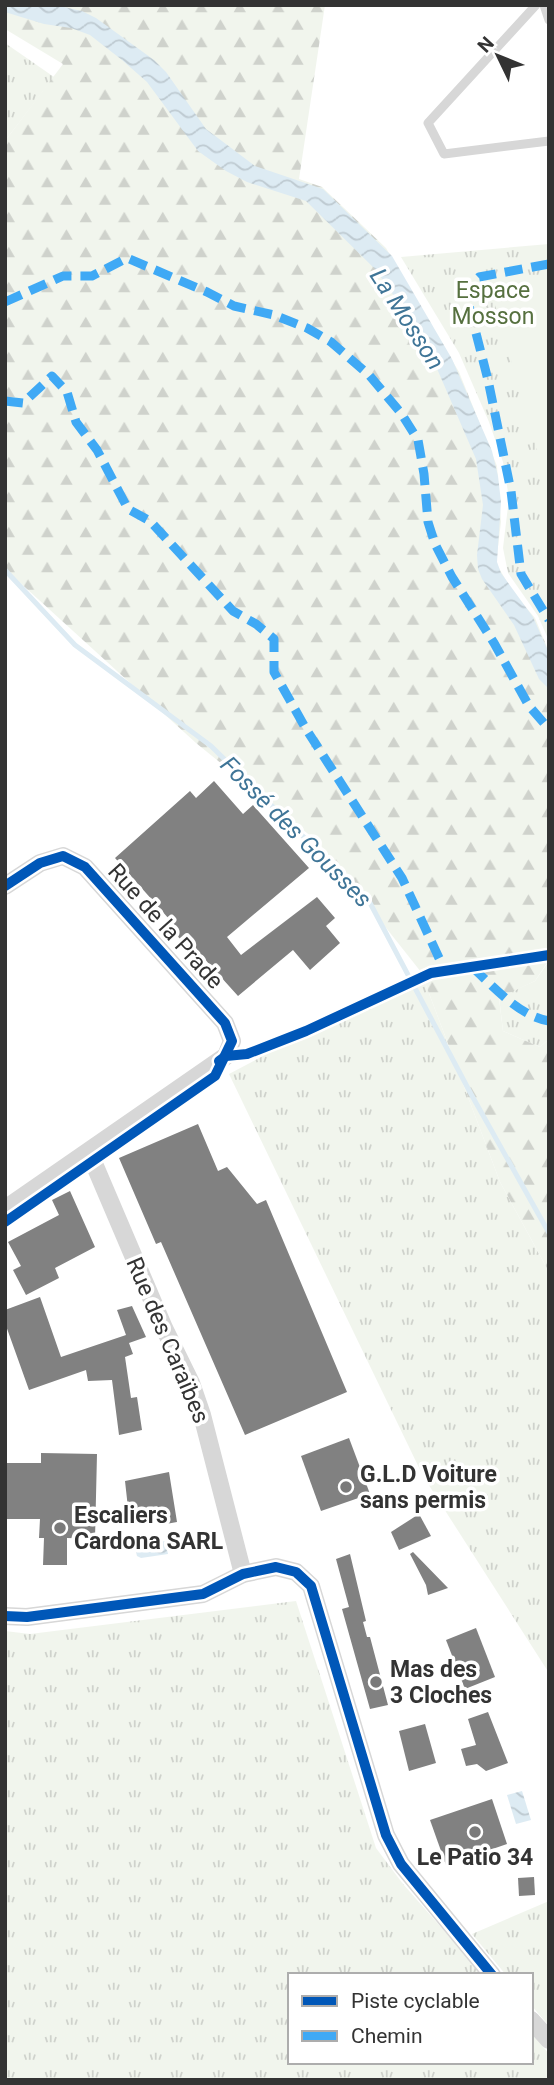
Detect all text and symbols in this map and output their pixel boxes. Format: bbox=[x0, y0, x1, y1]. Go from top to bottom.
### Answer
north arrow bbox=[463, 21, 533, 91]
text: N bbox=[473, 32, 499, 57]
water label: La Mosson bbox=[364, 263, 450, 375]
park label: Espace Mosson bbox=[452, 277, 534, 330]
water label: Fossé des Gousses bbox=[215, 751, 377, 913]
street label: Rue de la Prade bbox=[102, 858, 229, 994]
street label: Rue des Caraïbes bbox=[120, 1253, 215, 1427]
place label: G.L.D Voiture sans permis bbox=[360, 1461, 497, 1514]
marker: G.L.D Voiture sans permis bbox=[338, 1479, 354, 1495]
place label: Escaliers Cardona SARL bbox=[74, 1502, 223, 1555]
marker: Escaliers Cardona SARL bbox=[52, 1520, 68, 1536]
place label: Mas des 3 Cloches bbox=[390, 1656, 492, 1709]
marker: Mas des 3 Cloches bbox=[368, 1674, 384, 1690]
marker: Le Patio 34 bbox=[467, 1824, 483, 1840]
place label: Le Patio 34 bbox=[417, 1844, 533, 1871]
legend bbox=[288, 1973, 533, 2064]
text: Piste cyclable bbox=[351, 1989, 480, 2013]
text: Chemin bbox=[351, 2024, 423, 2048]

